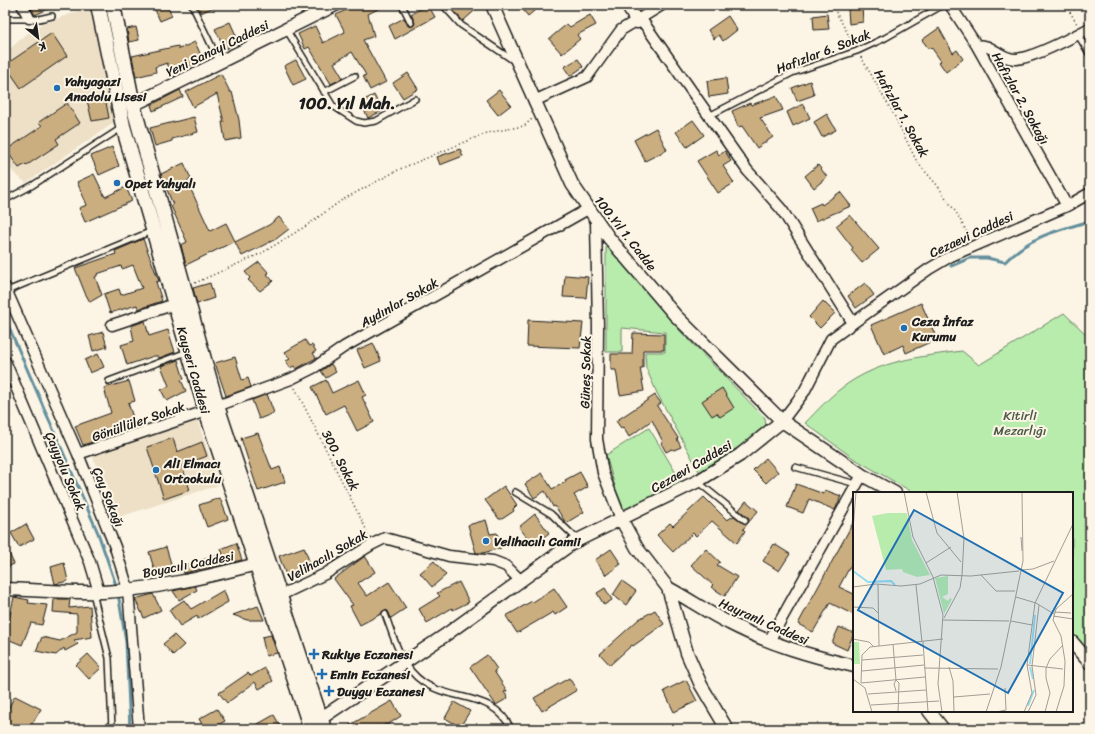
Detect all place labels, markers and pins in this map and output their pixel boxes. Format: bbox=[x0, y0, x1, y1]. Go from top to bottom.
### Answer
place label: Yahyagazi Anadolu Lisesi bbox=[64, 70, 148, 108]
marker: Yahyagazi Anadolu Lisesi bbox=[52, 83, 62, 93]
place label: Opet Yahyalı bbox=[124, 172, 196, 195]
marker: Opet Yahyalı bbox=[112, 178, 122, 188]
place label: Ceza İnfaz Kurumu bbox=[911, 310, 974, 348]
marker: Ceza İnfaz Kurumu bbox=[899, 323, 909, 333]
place label: Ali Elmacı Ortaokulu bbox=[163, 452, 222, 490]
marker: Ali Elmacı Ortaokulu bbox=[151, 465, 161, 475]
place label: Velihacılı Camii bbox=[494, 530, 582, 553]
marker: Velihacılı Camii bbox=[481, 536, 491, 546]
place label: Rukiye Eczanesi bbox=[321, 643, 414, 666]
marker: Rukiye Eczanesi bbox=[309, 649, 319, 659]
place label: Emin Eczanesi bbox=[330, 663, 411, 686]
marker: Emin Eczanesi bbox=[317, 669, 327, 679]
place label: Duygu Eczanesi bbox=[337, 680, 426, 703]
marker: Duygu Eczanesi bbox=[324, 686, 334, 696]

